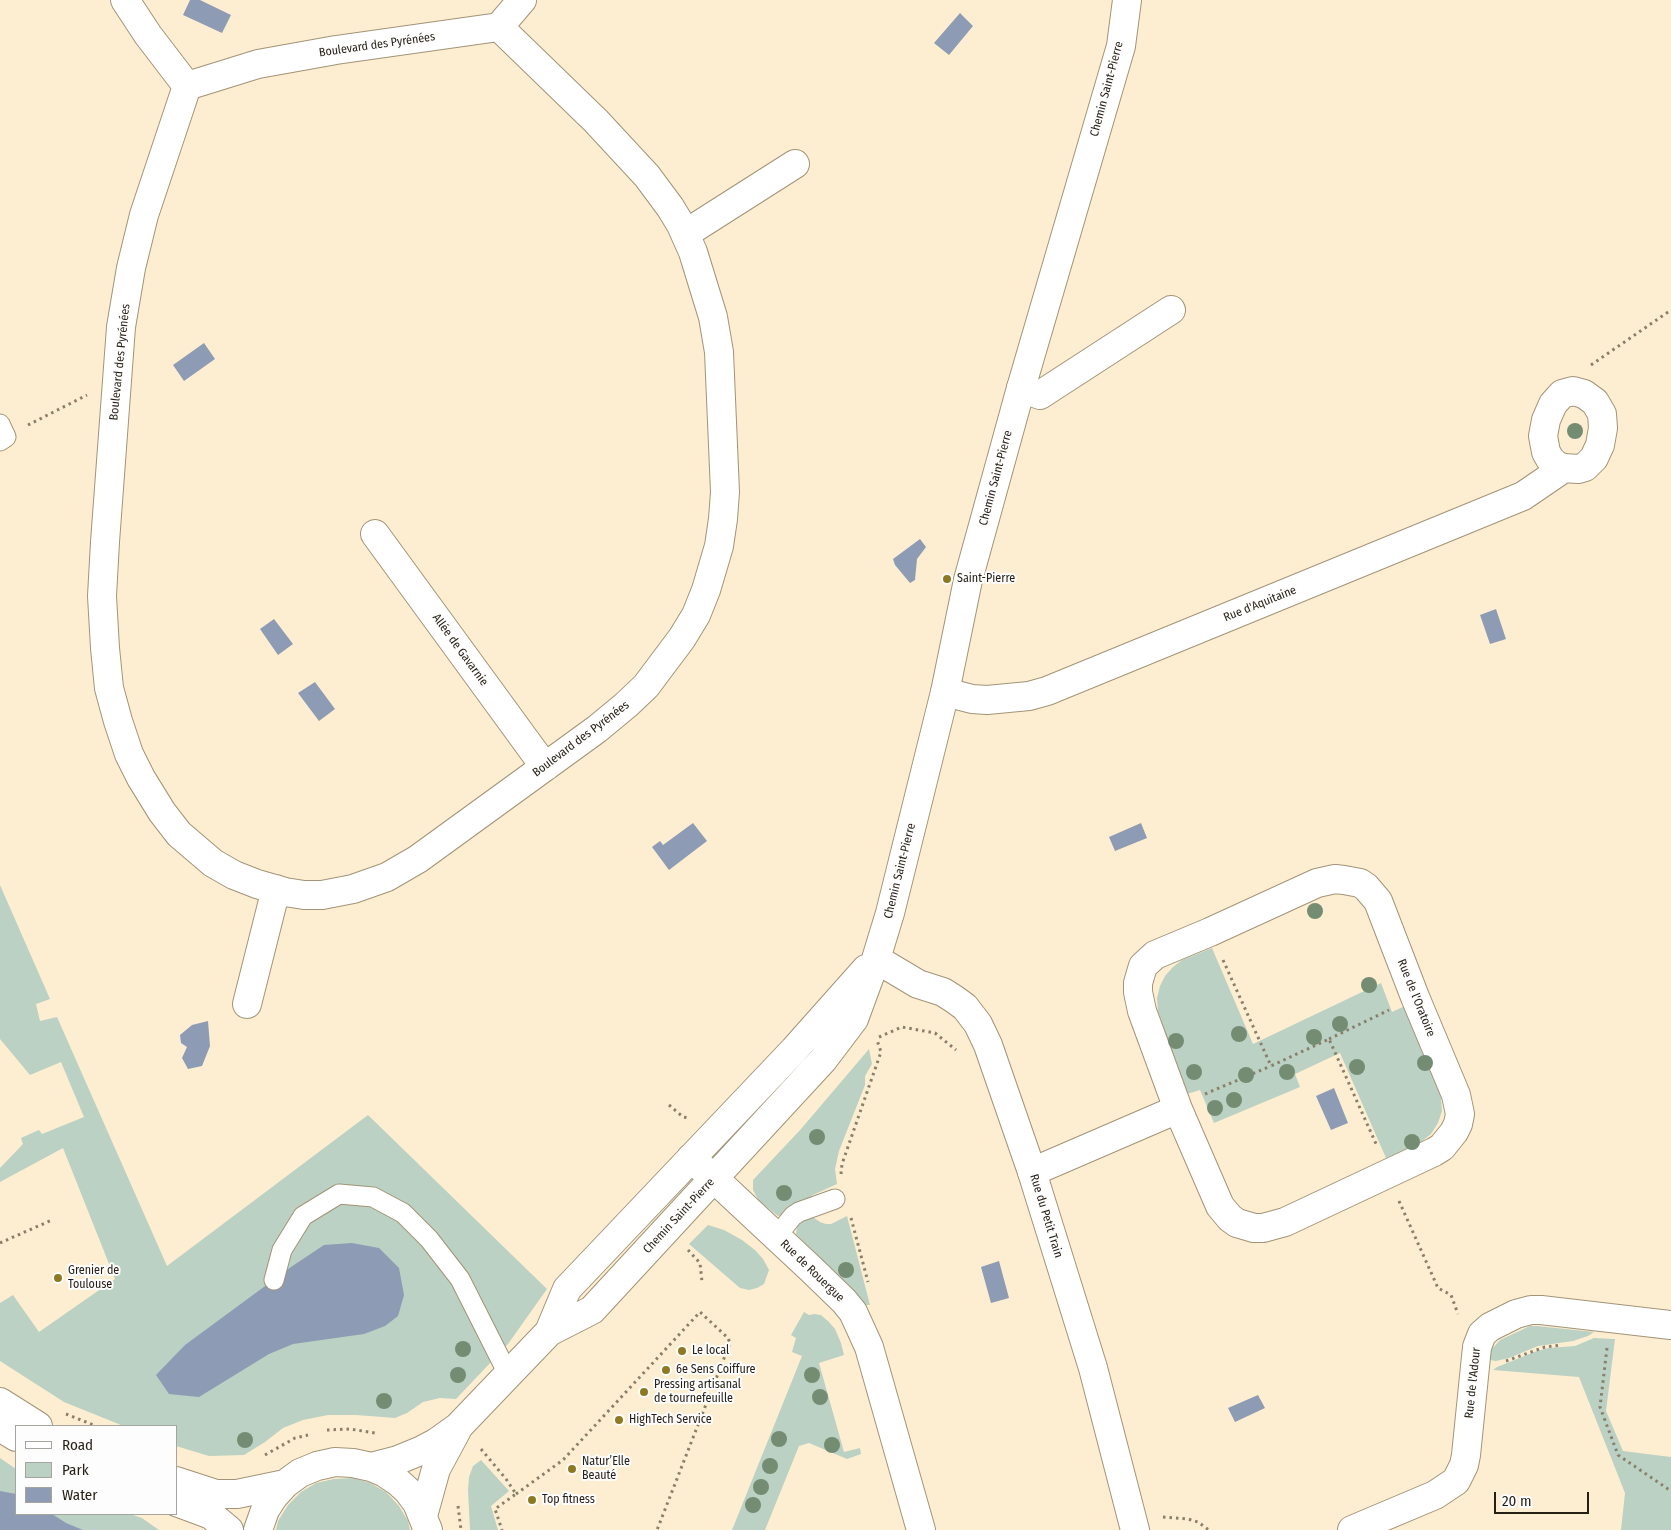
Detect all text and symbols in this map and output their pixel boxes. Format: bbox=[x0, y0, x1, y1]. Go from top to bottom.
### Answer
street label: Boulevard des Pyrénées bbox=[318, 30, 436, 60]
street label: Chemin Saint-Pierre bbox=[1087, 40, 1127, 138]
street label: Boulevard des Pyrénées bbox=[107, 303, 133, 421]
street label: Chemin Saint-Pierre bbox=[976, 429, 1016, 527]
place label: Saint-Pierre bbox=[957, 572, 1015, 586]
marker: Saint-Pierre bbox=[941, 573, 953, 585]
street label: Rue d'Aquitaine bbox=[1222, 583, 1298, 625]
street label: Allée de Gavarnie bbox=[429, 611, 491, 689]
street label: Boulevard des Pyrénées bbox=[530, 698, 632, 780]
street label: Chemin Saint-Pierre bbox=[881, 822, 919, 920]
street label: Rue de l'Oratoire bbox=[1394, 957, 1438, 1039]
street label: Rue du Petit Train bbox=[1026, 1172, 1066, 1260]
street label: Chemin Saint-Pierre bbox=[640, 1175, 718, 1257]
street label: Rue de Rouergue bbox=[777, 1237, 847, 1305]
place label: Grenier de Toulouse bbox=[68, 1264, 119, 1292]
marker: Grenier de Toulouse bbox=[52, 1272, 64, 1284]
place label: Le local bbox=[692, 1344, 729, 1358]
marker: Le local bbox=[676, 1345, 688, 1357]
street label: Rue de l'Adour bbox=[1462, 1347, 1484, 1419]
place label: 6e Sens Coiffure bbox=[676, 1363, 755, 1377]
marker: 6e Sens Coiffure bbox=[660, 1364, 672, 1376]
place label: Pressing artisanal de tournefeuille bbox=[654, 1378, 741, 1406]
marker: Pressing artisanal de tournefeuille bbox=[638, 1386, 650, 1398]
place label: HighTech Service bbox=[629, 1413, 712, 1427]
marker: HighTech Service bbox=[613, 1414, 625, 1426]
legend bbox=[15, 1425, 178, 1515]
text: Road bbox=[62, 1436, 93, 1454]
place label: Natur’Elle Beauté bbox=[582, 1455, 630, 1483]
text: Park bbox=[62, 1461, 89, 1479]
marker: Natur’Elle Beauté bbox=[566, 1463, 578, 1475]
scale bar bbox=[1496, 1482, 1591, 1514]
text: Water bbox=[62, 1486, 97, 1504]
text: 20 m bbox=[1502, 1492, 1532, 1510]
place label: Top fitness bbox=[542, 1493, 595, 1507]
marker: Top fitness bbox=[526, 1494, 538, 1506]

